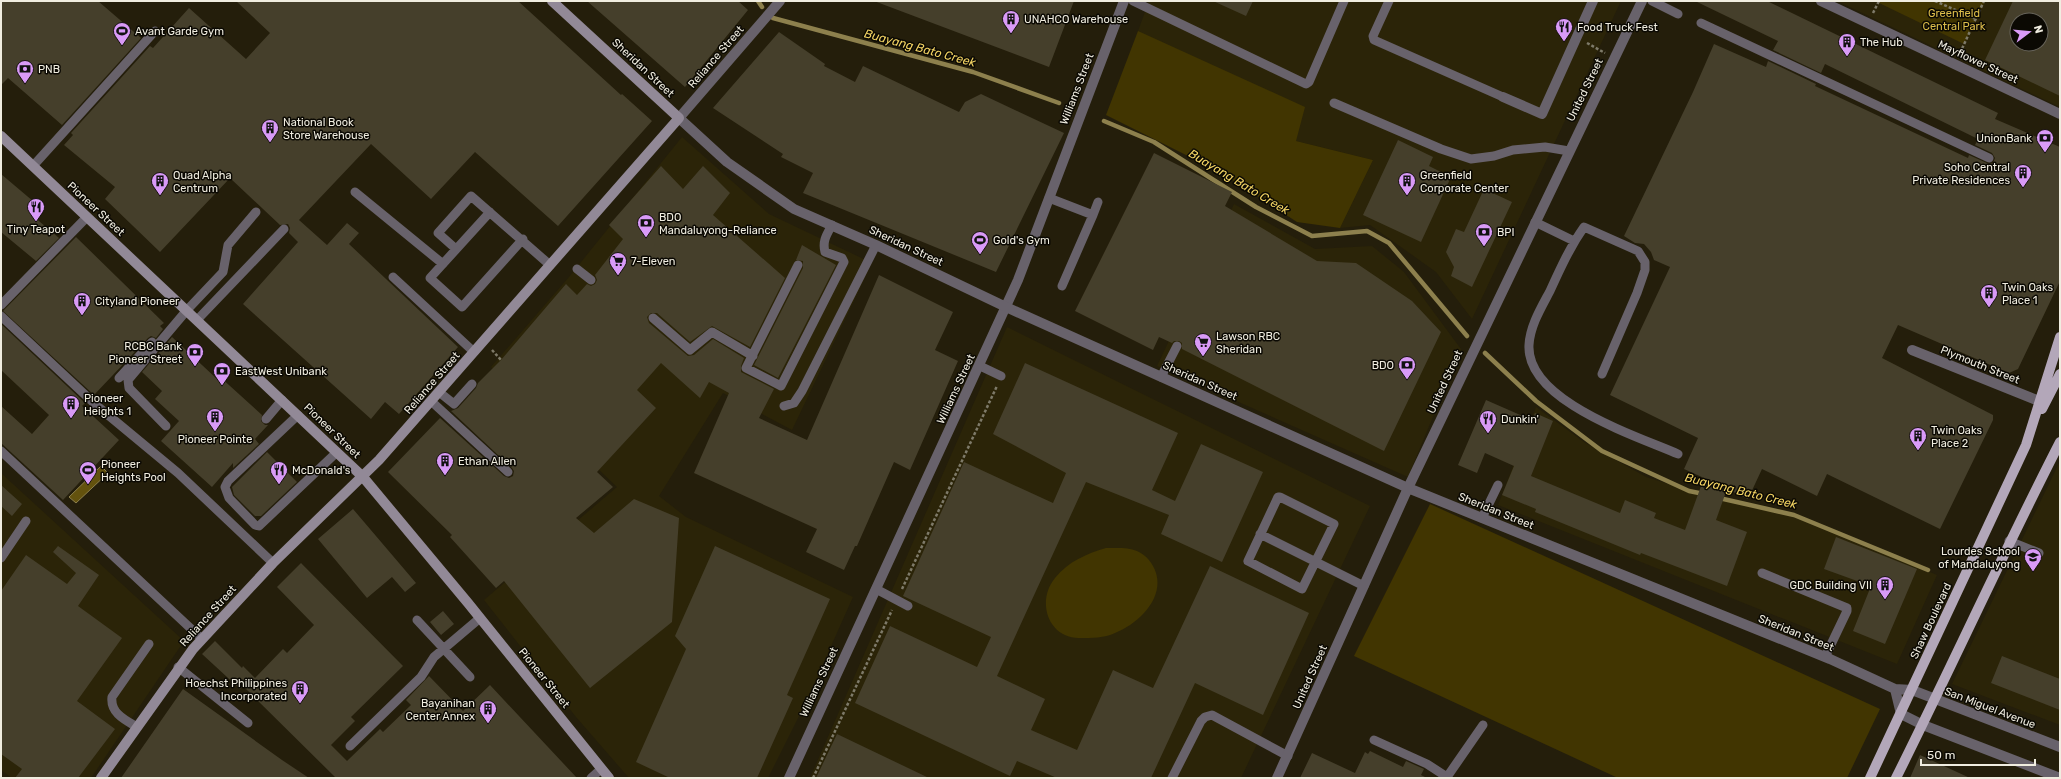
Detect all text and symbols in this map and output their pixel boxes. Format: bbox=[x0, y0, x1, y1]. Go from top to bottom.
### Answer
park label: Greenfield Central Park bbox=[1923, 7, 1986, 33]
building icon: UNAHCO Warehouse bbox=[1001, 9, 1021, 34]
north arrow bbox=[2009, 12, 2049, 52]
place label: UNAHCO Warehouse bbox=[1024, 13, 1128, 26]
restaurant icon: Food Truck Fest bbox=[1554, 17, 1574, 42]
sports icon: Avant Garde Gym bbox=[112, 21, 132, 46]
place label: Food Truck Fest bbox=[1577, 21, 1659, 34]
street label: Reliance Street bbox=[685, 23, 747, 91]
text: N bbox=[2031, 24, 2045, 35]
place label: Avant Garde Gym bbox=[135, 25, 224, 38]
water label: Buayang Bato Creek bbox=[863, 26, 978, 70]
building icon: The Hub bbox=[1837, 32, 1857, 57]
street label: Sheridan Street bbox=[609, 36, 677, 101]
place label: The Hub bbox=[1860, 36, 1903, 49]
street label: Mayflower Street bbox=[1936, 38, 2021, 87]
street label: Williams Street bbox=[1057, 51, 1097, 127]
street label: United Street bbox=[1564, 56, 1606, 124]
bank icon: PNB bbox=[15, 59, 35, 84]
place label: PNB bbox=[38, 63, 60, 76]
place label: National Book Store Warehouse bbox=[283, 116, 369, 142]
building icon: National Book Store Warehouse bbox=[260, 118, 280, 143]
bank icon: UnionBank bbox=[2035, 128, 2055, 153]
place label: UnionBank bbox=[1976, 132, 2032, 145]
water label: Buayang Bato Creek bbox=[1186, 146, 1293, 218]
place label: Soho Central Private Residences bbox=[1912, 161, 2010, 187]
building icon: Soho Central Private Residences bbox=[2013, 163, 2033, 188]
place label: Quad Alpha Centrum bbox=[173, 169, 231, 195]
place label: Greenfield Corporate Center bbox=[1420, 169, 1509, 195]
building icon: Quad Alpha Centrum bbox=[150, 171, 170, 196]
building icon: Greenfield Corporate Center bbox=[1397, 171, 1417, 196]
street label: Pioneer Street bbox=[65, 179, 128, 239]
restaurant icon: Tiny Teapot bbox=[26, 197, 46, 222]
place label: BDO Mandaluyong-Reliance bbox=[659, 211, 777, 237]
bank icon: BDO Mandaluyong-Reliance bbox=[636, 213, 656, 238]
bank icon: BPI bbox=[1474, 222, 1494, 247]
place label: Tiny Teapot bbox=[7, 223, 66, 236]
street label: Sheridan Street bbox=[867, 223, 946, 269]
place label: BPI bbox=[1497, 226, 1514, 239]
sports icon: Gold's Gym bbox=[970, 230, 990, 255]
place label: Gold's Gym bbox=[993, 234, 1050, 247]
supermarket icon: 7-Eleven bbox=[608, 251, 628, 276]
place label: 7-Eleven bbox=[631, 255, 676, 268]
place label: Twin Oaks Place 1 bbox=[2002, 281, 2054, 307]
building icon: Twin Oaks Place 1 bbox=[1979, 283, 1999, 308]
building icon: Cityland Pioneer bbox=[72, 291, 92, 316]
place label: Cityland Pioneer bbox=[95, 295, 180, 308]
place label: Lawson RBC Sheridan bbox=[1216, 330, 1280, 356]
supermarket icon: Lawson RBC Sheridan bbox=[1193, 332, 1213, 357]
place label: RCBC Bank Pioneer Street bbox=[109, 340, 183, 366]
bank icon: RCBC Bank Pioneer Street bbox=[185, 342, 205, 367]
street label: Plymouth Street bbox=[1939, 343, 2022, 387]
street label: United Street bbox=[1425, 348, 1466, 416]
street label: Reliance Street bbox=[401, 349, 463, 417]
street label: Williams Street bbox=[934, 351, 978, 426]
bank icon: BDO bbox=[1397, 355, 1417, 380]
street label: Sheridan Street bbox=[1161, 359, 1240, 404]
place label: BDO bbox=[1372, 359, 1394, 372]
bank icon: EastWest Unibank bbox=[212, 361, 232, 386]
place label: EastWest Unibank bbox=[235, 365, 327, 378]
place label: Pioneer Heights 1 bbox=[84, 392, 131, 418]
building icon: Pioneer Heights 1 bbox=[61, 394, 81, 419]
street label: Pioneer Street bbox=[301, 401, 363, 462]
building icon: Pioneer Pointe bbox=[205, 407, 225, 432]
restaurant icon: Dunkin' bbox=[1478, 409, 1498, 434]
place label: Dunkin' bbox=[1501, 413, 1539, 426]
place label: Twin Oaks Place 2 bbox=[1931, 424, 1983, 450]
building icon: Twin Oaks Place 2 bbox=[1908, 426, 1928, 451]
place label: Pioneer Pointe bbox=[178, 433, 252, 446]
building icon: Ethan Allen bbox=[435, 451, 455, 476]
place label: Ethan Allen bbox=[458, 455, 516, 468]
place label: Pioneer Heights Pool bbox=[101, 458, 166, 484]
sports icon: Pioneer Heights Pool bbox=[78, 460, 98, 485]
restaurant icon: McDonald's bbox=[269, 460, 289, 485]
place label: McDonald's bbox=[292, 464, 351, 477]
water label: Buayang Bato Creek bbox=[1683, 470, 1799, 512]
street label: Sheridan Street bbox=[1456, 490, 1536, 532]
place label: Lourdes School of Mandaluyong bbox=[1938, 545, 2020, 571]
school or university icon: Lourdes School of Mandaluyong bbox=[2023, 547, 2043, 572]
building icon: GDC Building VII bbox=[1875, 575, 1895, 600]
place label: GDC Building VII bbox=[1790, 579, 1872, 592]
street label: Shaw Boulevard bbox=[1908, 581, 1954, 661]
street label: Reliance Street bbox=[177, 582, 239, 649]
street label: Sheridan Street bbox=[1756, 612, 1836, 654]
street label: United Street bbox=[1290, 642, 1330, 711]
street label: Williams Street bbox=[797, 644, 841, 719]
street label: Pioneer Street bbox=[516, 645, 573, 711]
place label: Hoechst Philippines Incorporated bbox=[185, 677, 287, 703]
building icon: Hoechst Philippines Incorporated bbox=[290, 679, 310, 704]
street label: San Miguel Avenue bbox=[1943, 685, 2037, 731]
place label: Bayanihan Center Annex bbox=[405, 697, 475, 723]
building icon: Bayanihan Center Annex bbox=[478, 699, 498, 724]
scale bar bbox=[1921, 741, 2035, 767]
text: 50 m bbox=[1927, 748, 1955, 762]

